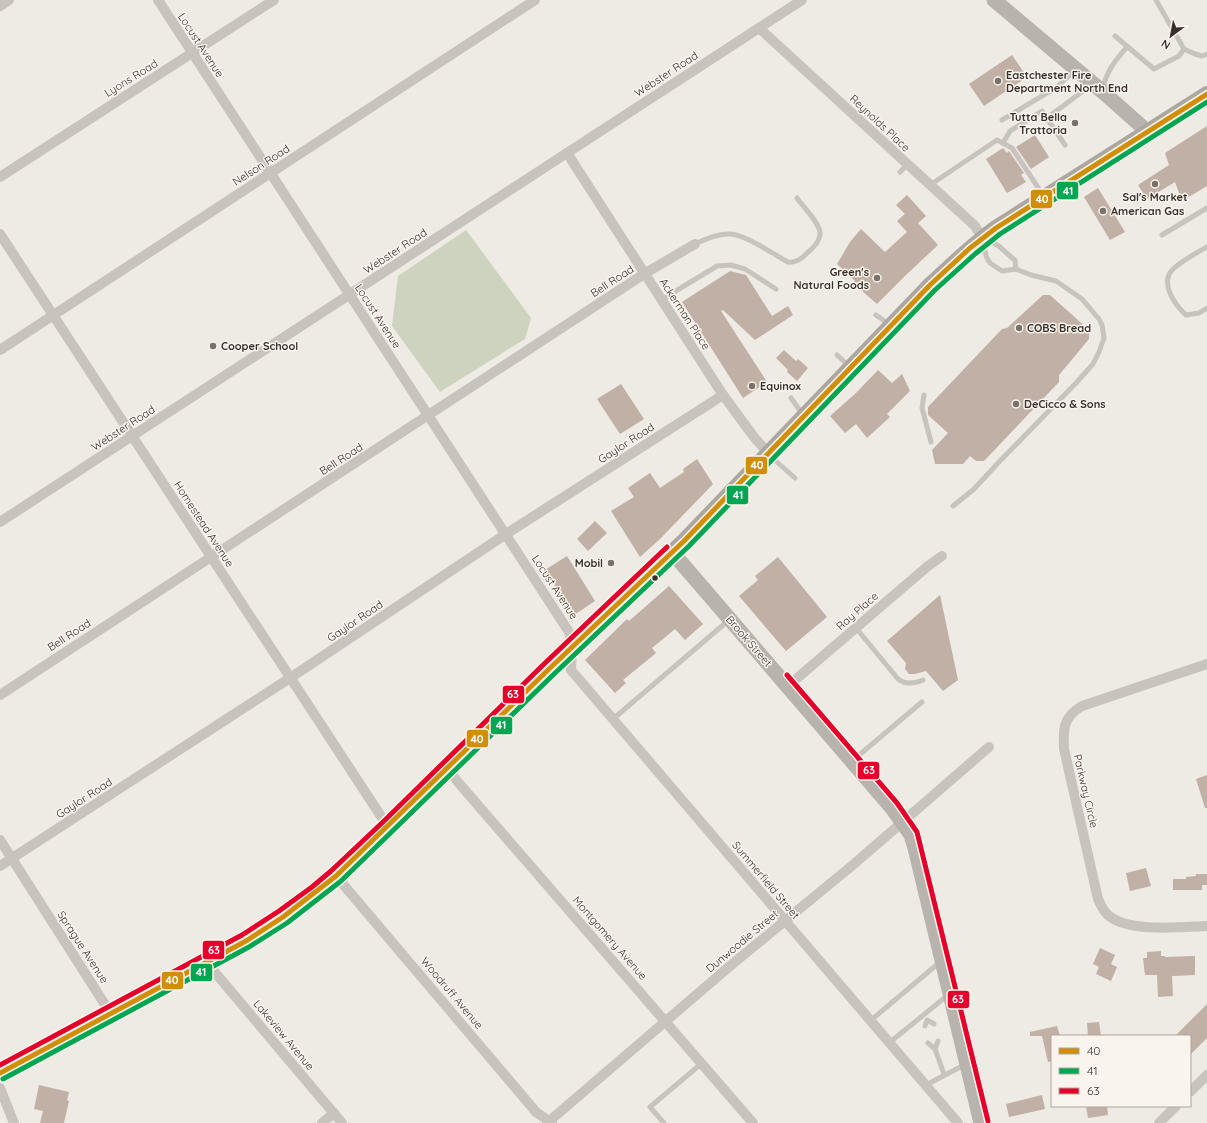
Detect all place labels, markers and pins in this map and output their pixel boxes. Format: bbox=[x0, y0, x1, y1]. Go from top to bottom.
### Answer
place label: Eastchester Fire Department North End bbox=[1006, 68, 1128, 95]
marker: Eastchester Fire Department North End bbox=[993, 76, 1003, 86]
place label: Tutta Bella Trattoria bbox=[1009, 110, 1067, 137]
marker: Tutta Bella Trattoria bbox=[1070, 118, 1080, 128]
marker: Sal's Market bbox=[1150, 179, 1160, 189]
place label: Sal's Market bbox=[1123, 190, 1187, 204]
place label: American Gas bbox=[1111, 204, 1184, 218]
marker: American Gas bbox=[1098, 206, 1108, 216]
place label: Green's Natural Foods bbox=[793, 265, 869, 292]
marker: Green's Natural Foods bbox=[872, 273, 882, 283]
place label: COBS Bread bbox=[1027, 321, 1091, 335]
marker: COBS Bread bbox=[1014, 323, 1024, 333]
place label: Cooper School bbox=[221, 339, 298, 353]
marker: Cooper School bbox=[208, 341, 218, 351]
place label: Equinox bbox=[760, 379, 802, 393]
marker: Equinox bbox=[747, 381, 757, 391]
place label: DeCicco & Sons bbox=[1024, 397, 1106, 411]
marker: DeCicco & Sons bbox=[1011, 399, 1021, 409]
place label: Mobil bbox=[575, 556, 603, 570]
marker: Mobil bbox=[606, 558, 616, 568]
unlabelled marker bbox=[650, 573, 660, 583]

